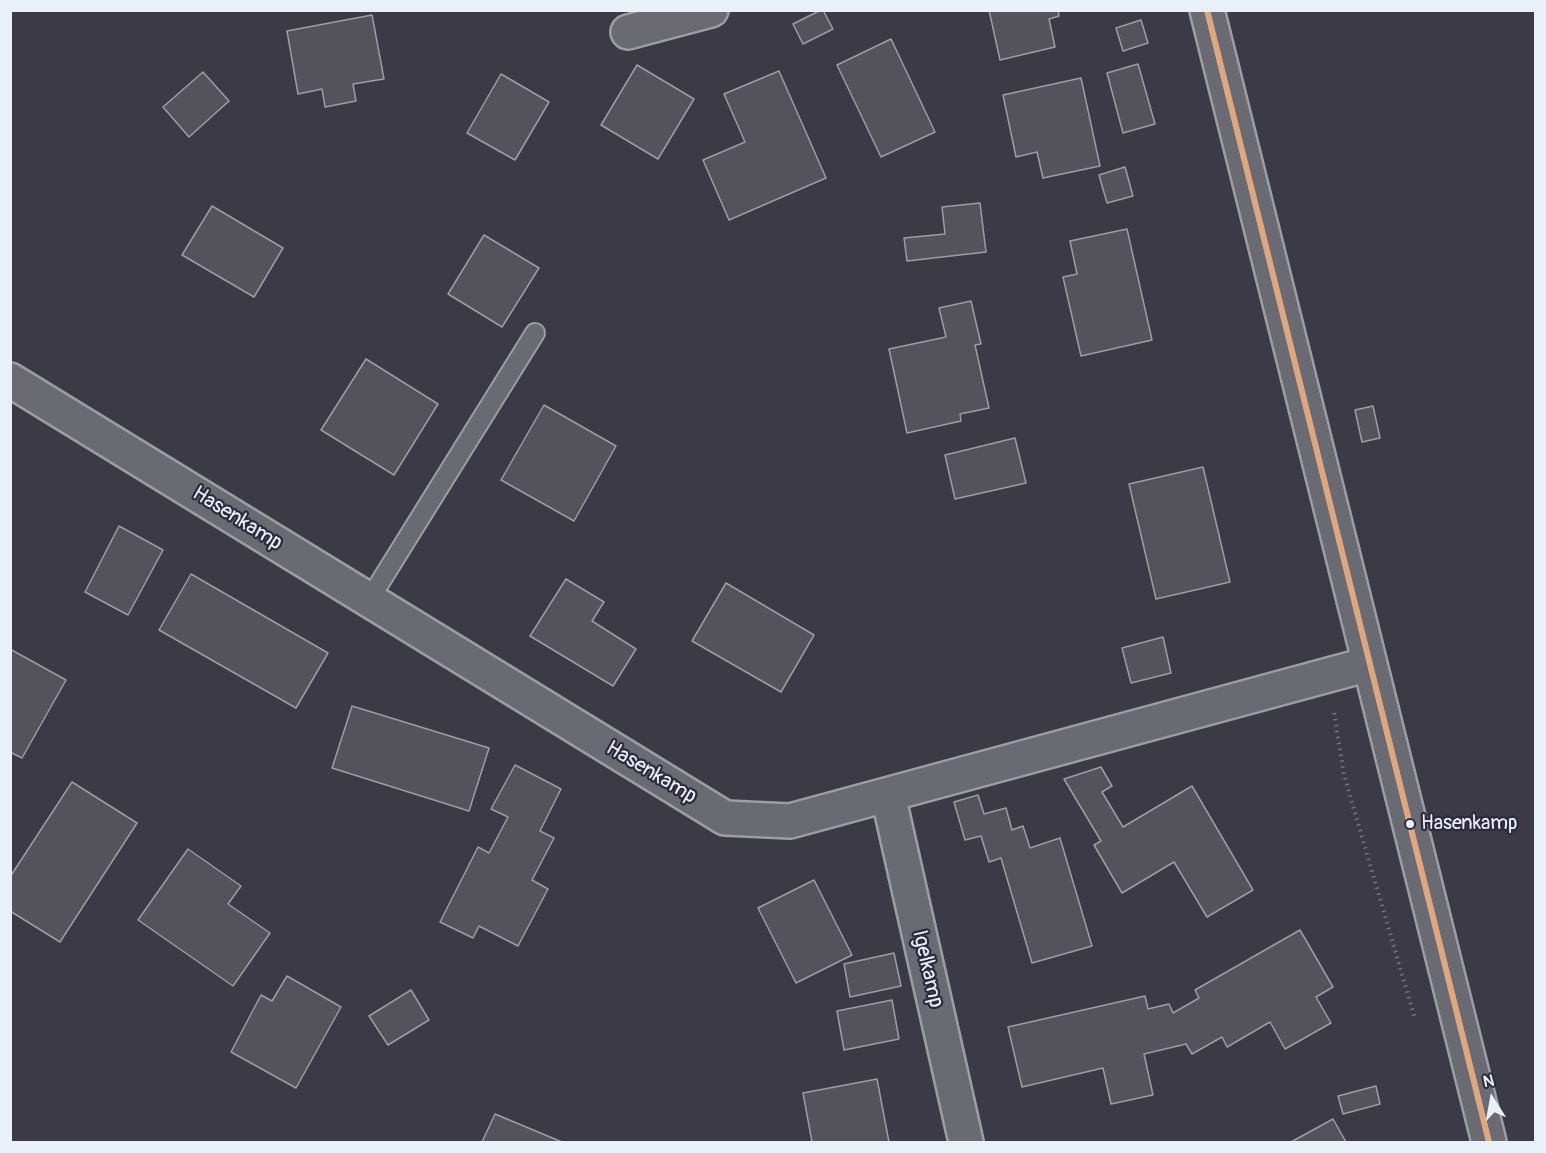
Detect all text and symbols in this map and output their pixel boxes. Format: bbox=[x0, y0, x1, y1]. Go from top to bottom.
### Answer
street label: Hasenkamp bbox=[187, 481, 287, 557]
street label: Hasenkamp bbox=[601, 736, 701, 810]
place label: Hasenkamp bbox=[1421, 812, 1518, 836]
marker: Hasenkamp bbox=[1404, 818, 1416, 830]
street label: Igelkamp bbox=[906, 928, 948, 1010]
north arrow bbox=[1462, 1069, 1522, 1129]
text: N bbox=[1481, 1070, 1496, 1092]

